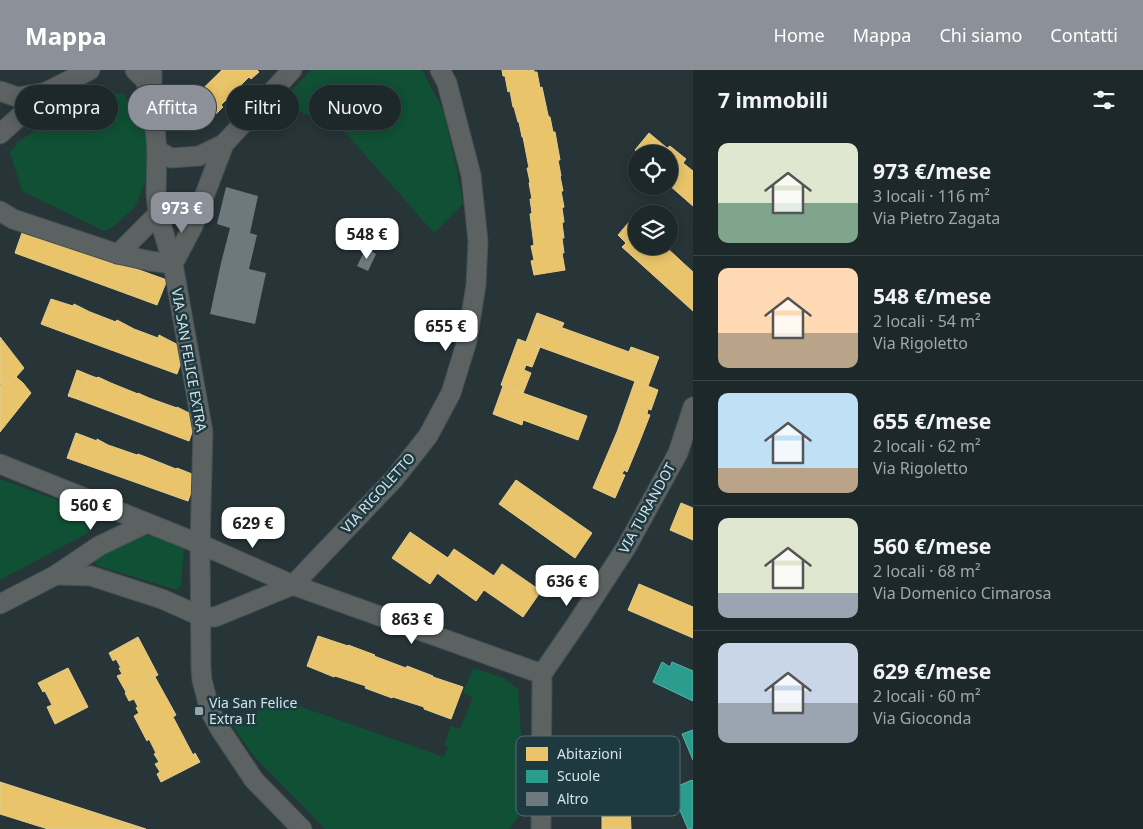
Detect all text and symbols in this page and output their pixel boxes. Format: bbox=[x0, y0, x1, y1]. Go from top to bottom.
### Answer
text: Mappa bbox=[25, 19, 107, 52]
text: Home bbox=[774, 23, 825, 47]
text: Mappa bbox=[853, 23, 911, 47]
text: Chi siamo bbox=[939, 23, 1022, 47]
text: Contatti bbox=[1050, 23, 1118, 47]
chip: Compra bbox=[15, 85, 118, 130]
chip: Affitta bbox=[128, 85, 216, 130]
chip: Filtri bbox=[226, 85, 299, 130]
chip: Nuovo bbox=[309, 85, 401, 130]
text: 7 immobili bbox=[718, 86, 828, 114]
icon: filters bbox=[1090, 86, 1118, 114]
map controls bbox=[628, 145, 678, 255]
button: locate bbox=[628, 145, 678, 195]
text: 973 €/mese bbox=[873, 157, 991, 185]
icon: home bbox=[758, 163, 818, 223]
text: 3 locali · 116 m² bbox=[873, 185, 990, 207]
pin: 973 € bbox=[147, 191, 217, 234]
text: 973 € bbox=[162, 197, 202, 219]
button: layers bbox=[628, 205, 678, 255]
text: Via Pietro Zagata bbox=[873, 207, 1000, 229]
pin: 548 € bbox=[332, 218, 402, 260]
text: 548 € bbox=[347, 223, 387, 245]
text: 548 €/mese bbox=[873, 282, 991, 310]
street label: VIA SAN FELICE EXTRA bbox=[168, 287, 211, 433]
icon: home bbox=[758, 288, 818, 348]
pin: 655 € bbox=[411, 310, 481, 352]
text: 2 locali · 54 m² bbox=[873, 310, 981, 332]
text: 655 € bbox=[426, 315, 466, 337]
text: Via Rigoletto bbox=[873, 332, 968, 354]
text: 655 €/mese bbox=[873, 407, 991, 435]
icon: home bbox=[758, 413, 818, 473]
text: 2 locali · 62 m² bbox=[873, 435, 981, 457]
street label: VIA RIGOLETTO bbox=[336, 448, 419, 537]
text: Via Rigoletto bbox=[873, 457, 968, 479]
street label: VIA TURANDOT bbox=[614, 459, 679, 556]
pin: 560 € bbox=[56, 488, 126, 531]
text: 560 € bbox=[71, 494, 111, 516]
pin: 629 € bbox=[218, 506, 288, 549]
text: 629 € bbox=[233, 512, 273, 534]
text: 560 €/mese bbox=[873, 532, 991, 560]
icon: home bbox=[758, 538, 818, 598]
text: 2 locali · 68 m² bbox=[873, 560, 981, 582]
pin: 636 € bbox=[532, 564, 602, 607]
text: 636 € bbox=[547, 570, 587, 592]
text: Via Domenico Cimarosa bbox=[873, 582, 1052, 604]
pin: 863 € bbox=[377, 602, 447, 645]
text: 863 € bbox=[392, 608, 432, 630]
text: 629 €/mese bbox=[873, 657, 991, 685]
icon: home bbox=[758, 663, 818, 723]
text: 2 locali · 60 m² bbox=[873, 685, 981, 707]
place label: Via San Felice Extra II bbox=[209, 693, 297, 728]
marker: Via San Felice Extra II bbox=[193, 705, 205, 717]
text: Via Gioconda bbox=[873, 707, 971, 729]
legend bbox=[516, 736, 680, 816]
text: Abitazioni bbox=[557, 744, 622, 763]
text: Scuole bbox=[557, 766, 600, 785]
text: Altro bbox=[557, 789, 589, 808]

